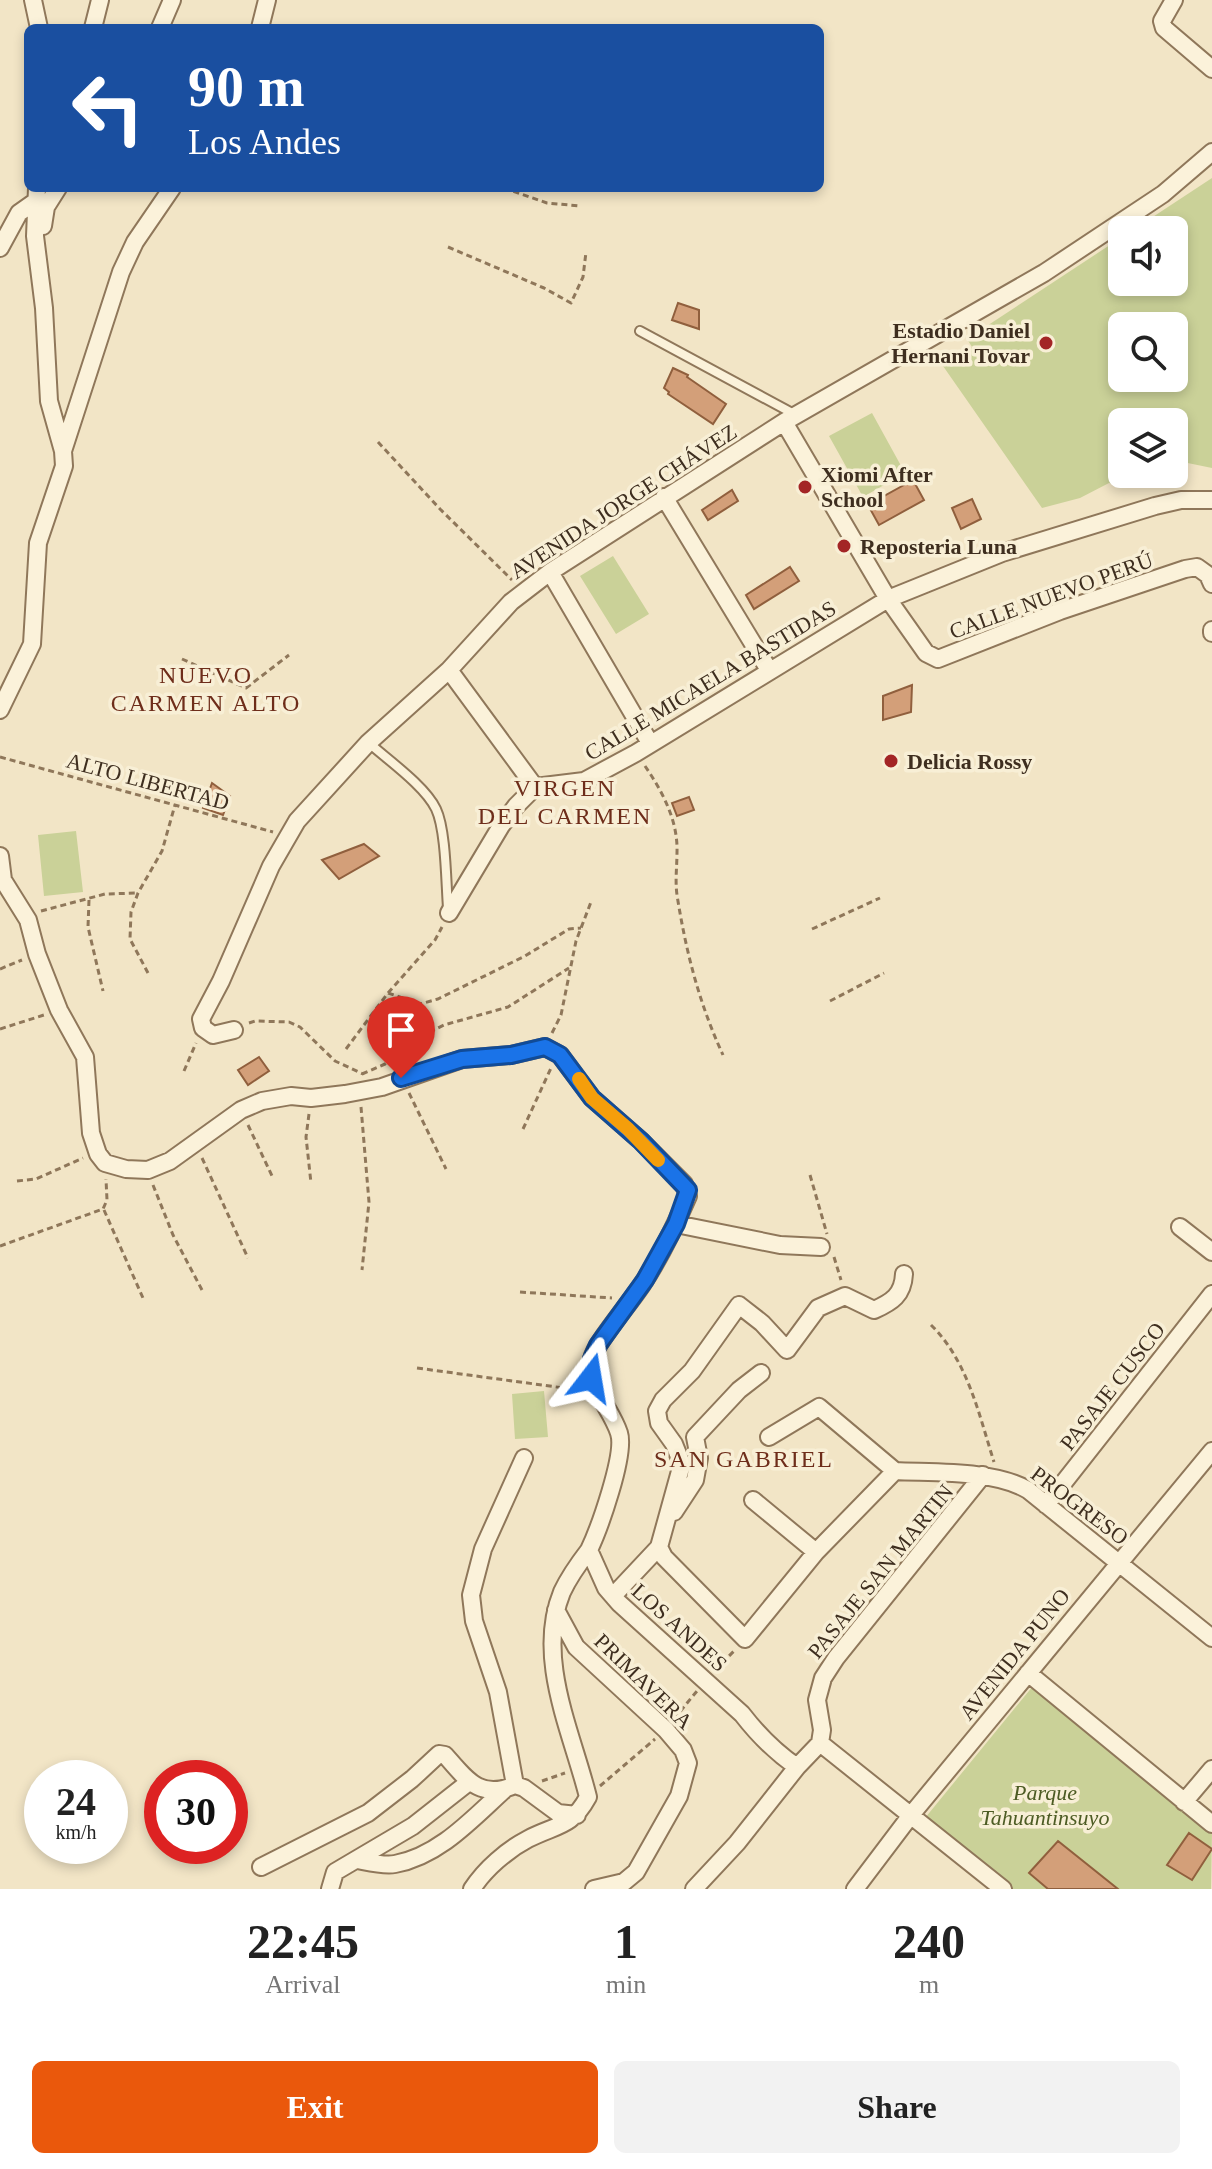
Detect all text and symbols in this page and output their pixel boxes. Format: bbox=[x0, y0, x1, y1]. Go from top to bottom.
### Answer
icon: left bbox=[56, 56, 160, 160]
text: 90 m bbox=[188, 56, 305, 118]
text: Los Andes bbox=[188, 122, 341, 162]
map controls bbox=[1108, 216, 1188, 488]
button: sound bbox=[1108, 216, 1188, 296]
button: search bbox=[1108, 312, 1188, 392]
place label: Estadio Daniel Hernani Tovar bbox=[891, 318, 1030, 368]
marker: Estadio Daniel Hernani Tovar bbox=[1037, 334, 1055, 352]
button: layers bbox=[1108, 408, 1188, 488]
street label: AVENIDA JORGE CHÁVEZ bbox=[505, 419, 741, 584]
place label: Xiomi After School bbox=[821, 462, 933, 512]
marker: Xiomi After School bbox=[796, 478, 814, 496]
place label: Reposteria Luna bbox=[860, 534, 1017, 559]
marker: Reposteria Luna bbox=[835, 537, 853, 555]
street label: CALLE NUEVO PERÚ bbox=[946, 547, 1157, 644]
street label: CALLE MICAELA BASTIDAS bbox=[580, 595, 840, 765]
district label: NUEVO CARMEN ALTO bbox=[111, 662, 301, 716]
street label: ALTO LIBERTAD bbox=[64, 748, 232, 815]
place label: Delicia Rossy bbox=[907, 749, 1032, 774]
marker: Delicia Rossy bbox=[882, 752, 900, 770]
district label: VIRGEN DEL CARMEN bbox=[478, 775, 652, 829]
pin bbox=[367, 996, 435, 1078]
icon: arrive bbox=[379, 1008, 423, 1052]
street label: PASAJE CUSCO bbox=[1055, 1318, 1170, 1455]
position arrow bbox=[549, 1336, 633, 1420]
district label: SAN GABRIEL bbox=[654, 1446, 834, 1472]
street label: PROGRESO bbox=[1026, 1461, 1133, 1550]
street label: PASAJE SAN MARTIN bbox=[802, 1479, 958, 1663]
street label: LOS ANDES bbox=[627, 1578, 732, 1677]
street label: AVENIDA PUNO bbox=[954, 1584, 1075, 1725]
street label: PRIMAVERA bbox=[589, 1628, 698, 1734]
speed limit sign: 30 bbox=[144, 1760, 248, 1864]
text: 24 bbox=[56, 1779, 96, 1824]
park label: Parque Tahuantinsuyo bbox=[981, 1780, 1109, 1830]
text: km/h bbox=[55, 1821, 97, 1843]
text: 22:45 bbox=[247, 1915, 359, 1968]
text: 1 bbox=[614, 1915, 638, 1968]
text: 240 bbox=[893, 1915, 965, 1968]
text: Arrival bbox=[265, 1970, 340, 1999]
text: min bbox=[606, 1970, 646, 1999]
text: m bbox=[919, 1970, 939, 1999]
button: Exit bbox=[32, 2061, 598, 2153]
button: Share bbox=[614, 2061, 1180, 2153]

